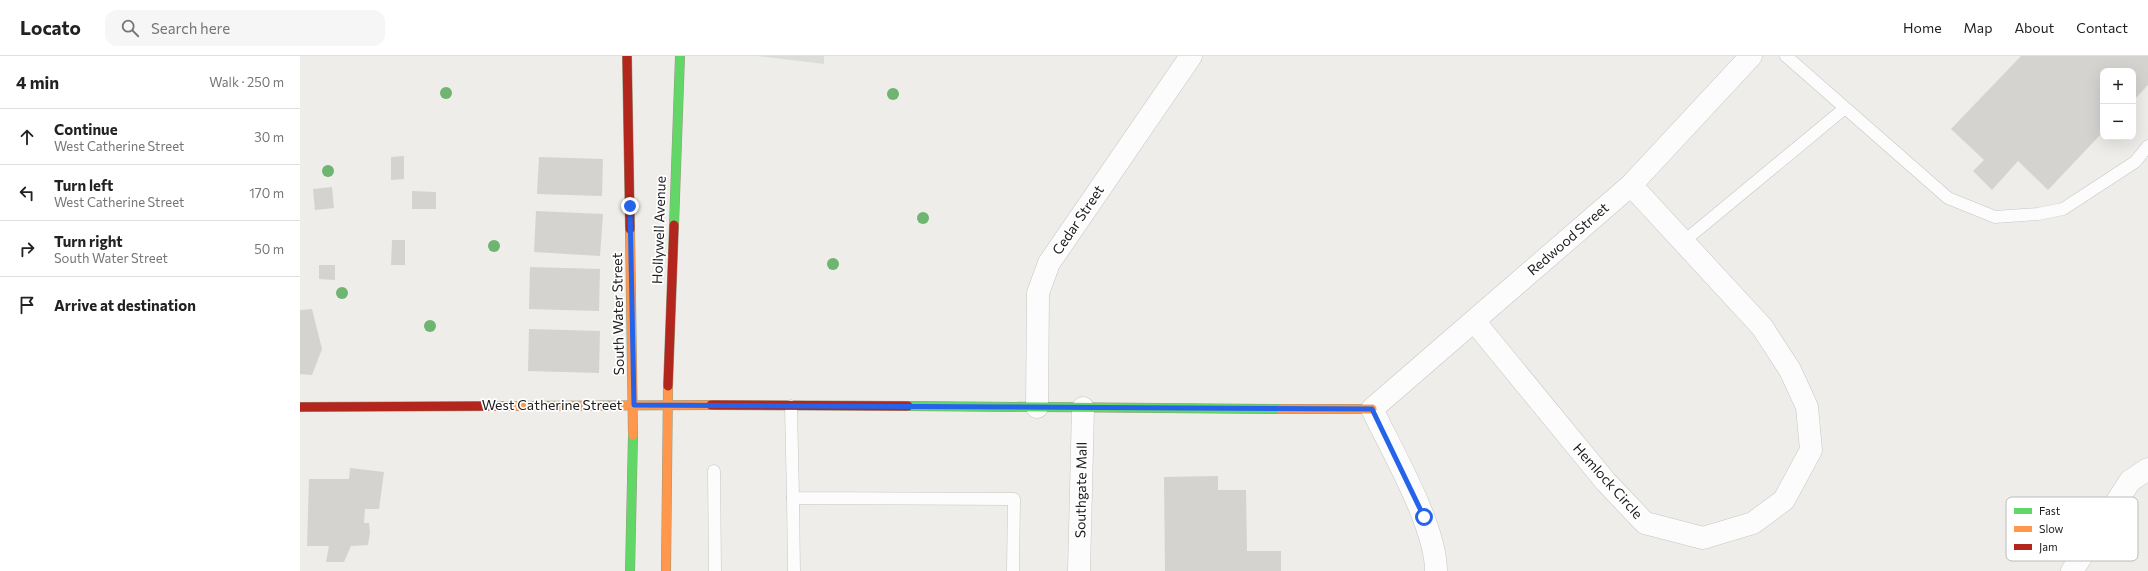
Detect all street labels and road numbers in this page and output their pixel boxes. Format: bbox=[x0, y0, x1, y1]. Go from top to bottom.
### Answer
street label: Hollywell Avenue bbox=[648, 176, 669, 284]
street label: Cedar Street bbox=[1048, 181, 1107, 258]
street label: Redwood Street bbox=[1523, 198, 1612, 279]
street label: South Water Street bbox=[608, 252, 627, 375]
street label: West Catherine Street bbox=[482, 396, 622, 413]
street label: Hemlock Circle bbox=[1570, 439, 1647, 522]
street label: Southgate Mall bbox=[1071, 442, 1090, 538]

